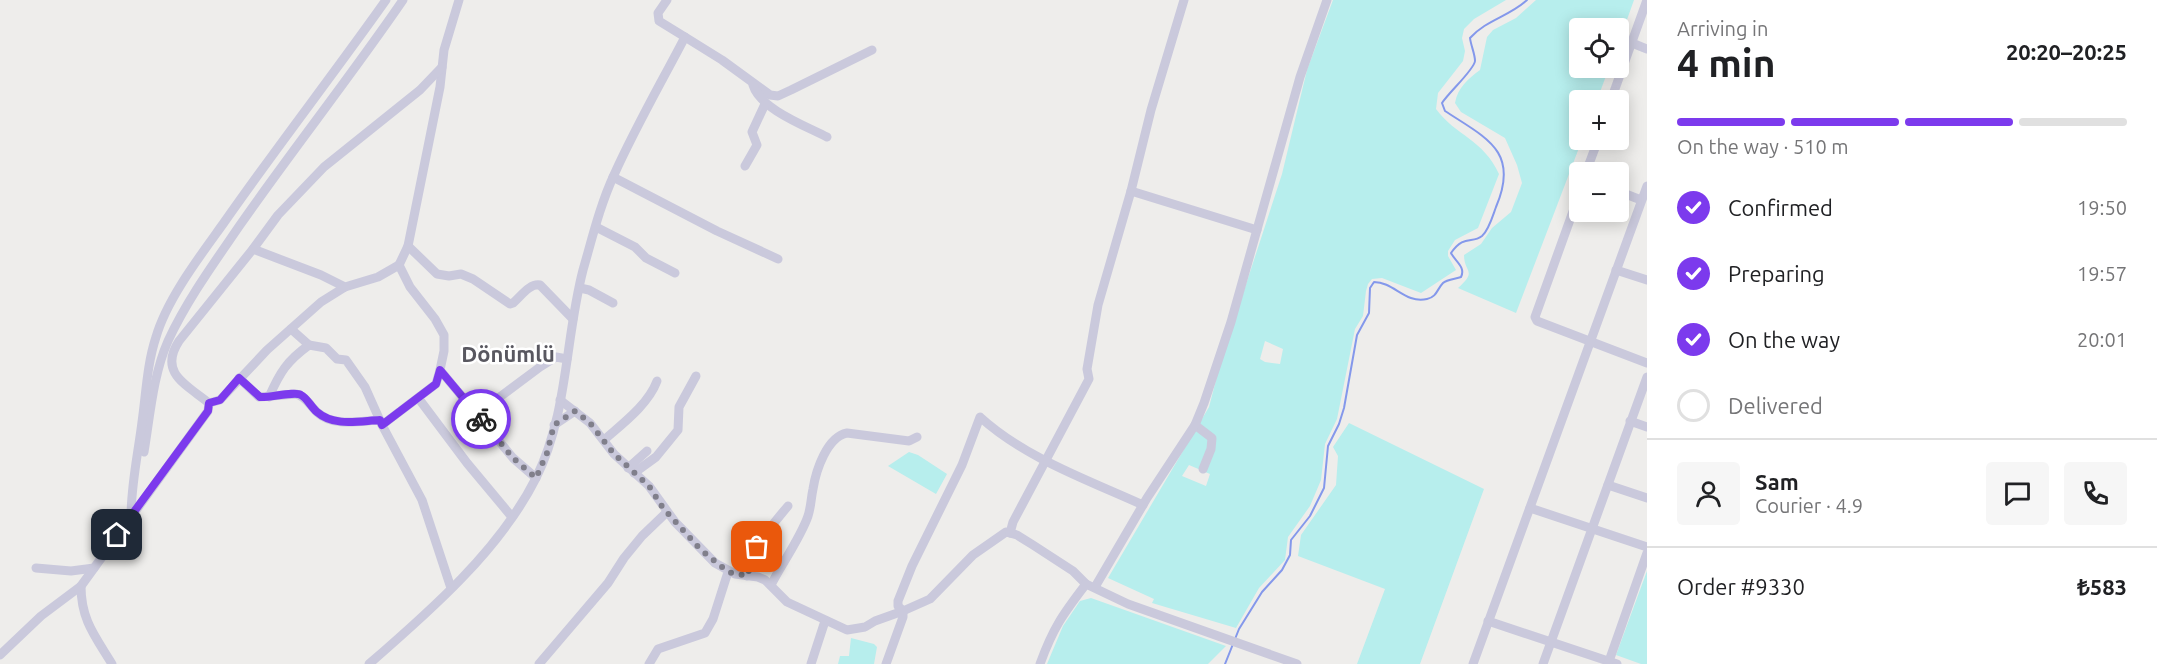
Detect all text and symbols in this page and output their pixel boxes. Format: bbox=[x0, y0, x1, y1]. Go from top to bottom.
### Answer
text: Arriving in bbox=[1677, 17, 1768, 40]
map controls bbox=[1569, 18, 1629, 222]
button: locate bbox=[1569, 18, 1629, 78]
text: 20:20–20:25 bbox=[2006, 39, 2127, 64]
text: 4 min bbox=[1677, 41, 1776, 84]
button: + bbox=[1569, 90, 1629, 150]
text: On the way · 510 m bbox=[1677, 135, 1849, 158]
button: − bbox=[1569, 162, 1629, 222]
icon: check bbox=[1677, 191, 1710, 224]
text: Confirmed bbox=[1728, 195, 1833, 220]
text: 19:50 bbox=[2077, 196, 2127, 219]
icon: check bbox=[1677, 257, 1710, 290]
text: Preparing bbox=[1728, 261, 1825, 286]
text: 19:57 bbox=[2077, 262, 2127, 285]
icon: check bbox=[1677, 323, 1710, 356]
text: On the way bbox=[1728, 327, 1840, 352]
text: 20:01 bbox=[2077, 328, 2127, 351]
district label: Dönümlü bbox=[461, 341, 555, 366]
courier bbox=[451, 389, 511, 449]
text: Delivered bbox=[1728, 393, 1823, 418]
icon: bike bbox=[465, 403, 498, 436]
button: person bbox=[1677, 462, 1740, 525]
button: chat bbox=[1986, 462, 2049, 525]
button: phone bbox=[2064, 462, 2127, 525]
text: Sam bbox=[1755, 469, 1799, 494]
text: Courier · 4.9 bbox=[1755, 494, 1863, 517]
pin bbox=[91, 509, 142, 560]
icon: home bbox=[100, 518, 133, 551]
pin bbox=[731, 521, 782, 572]
icon: bag bbox=[740, 530, 773, 563]
text: Order #9330 bbox=[1677, 574, 1805, 599]
text: ₺583 bbox=[2077, 574, 2127, 599]

